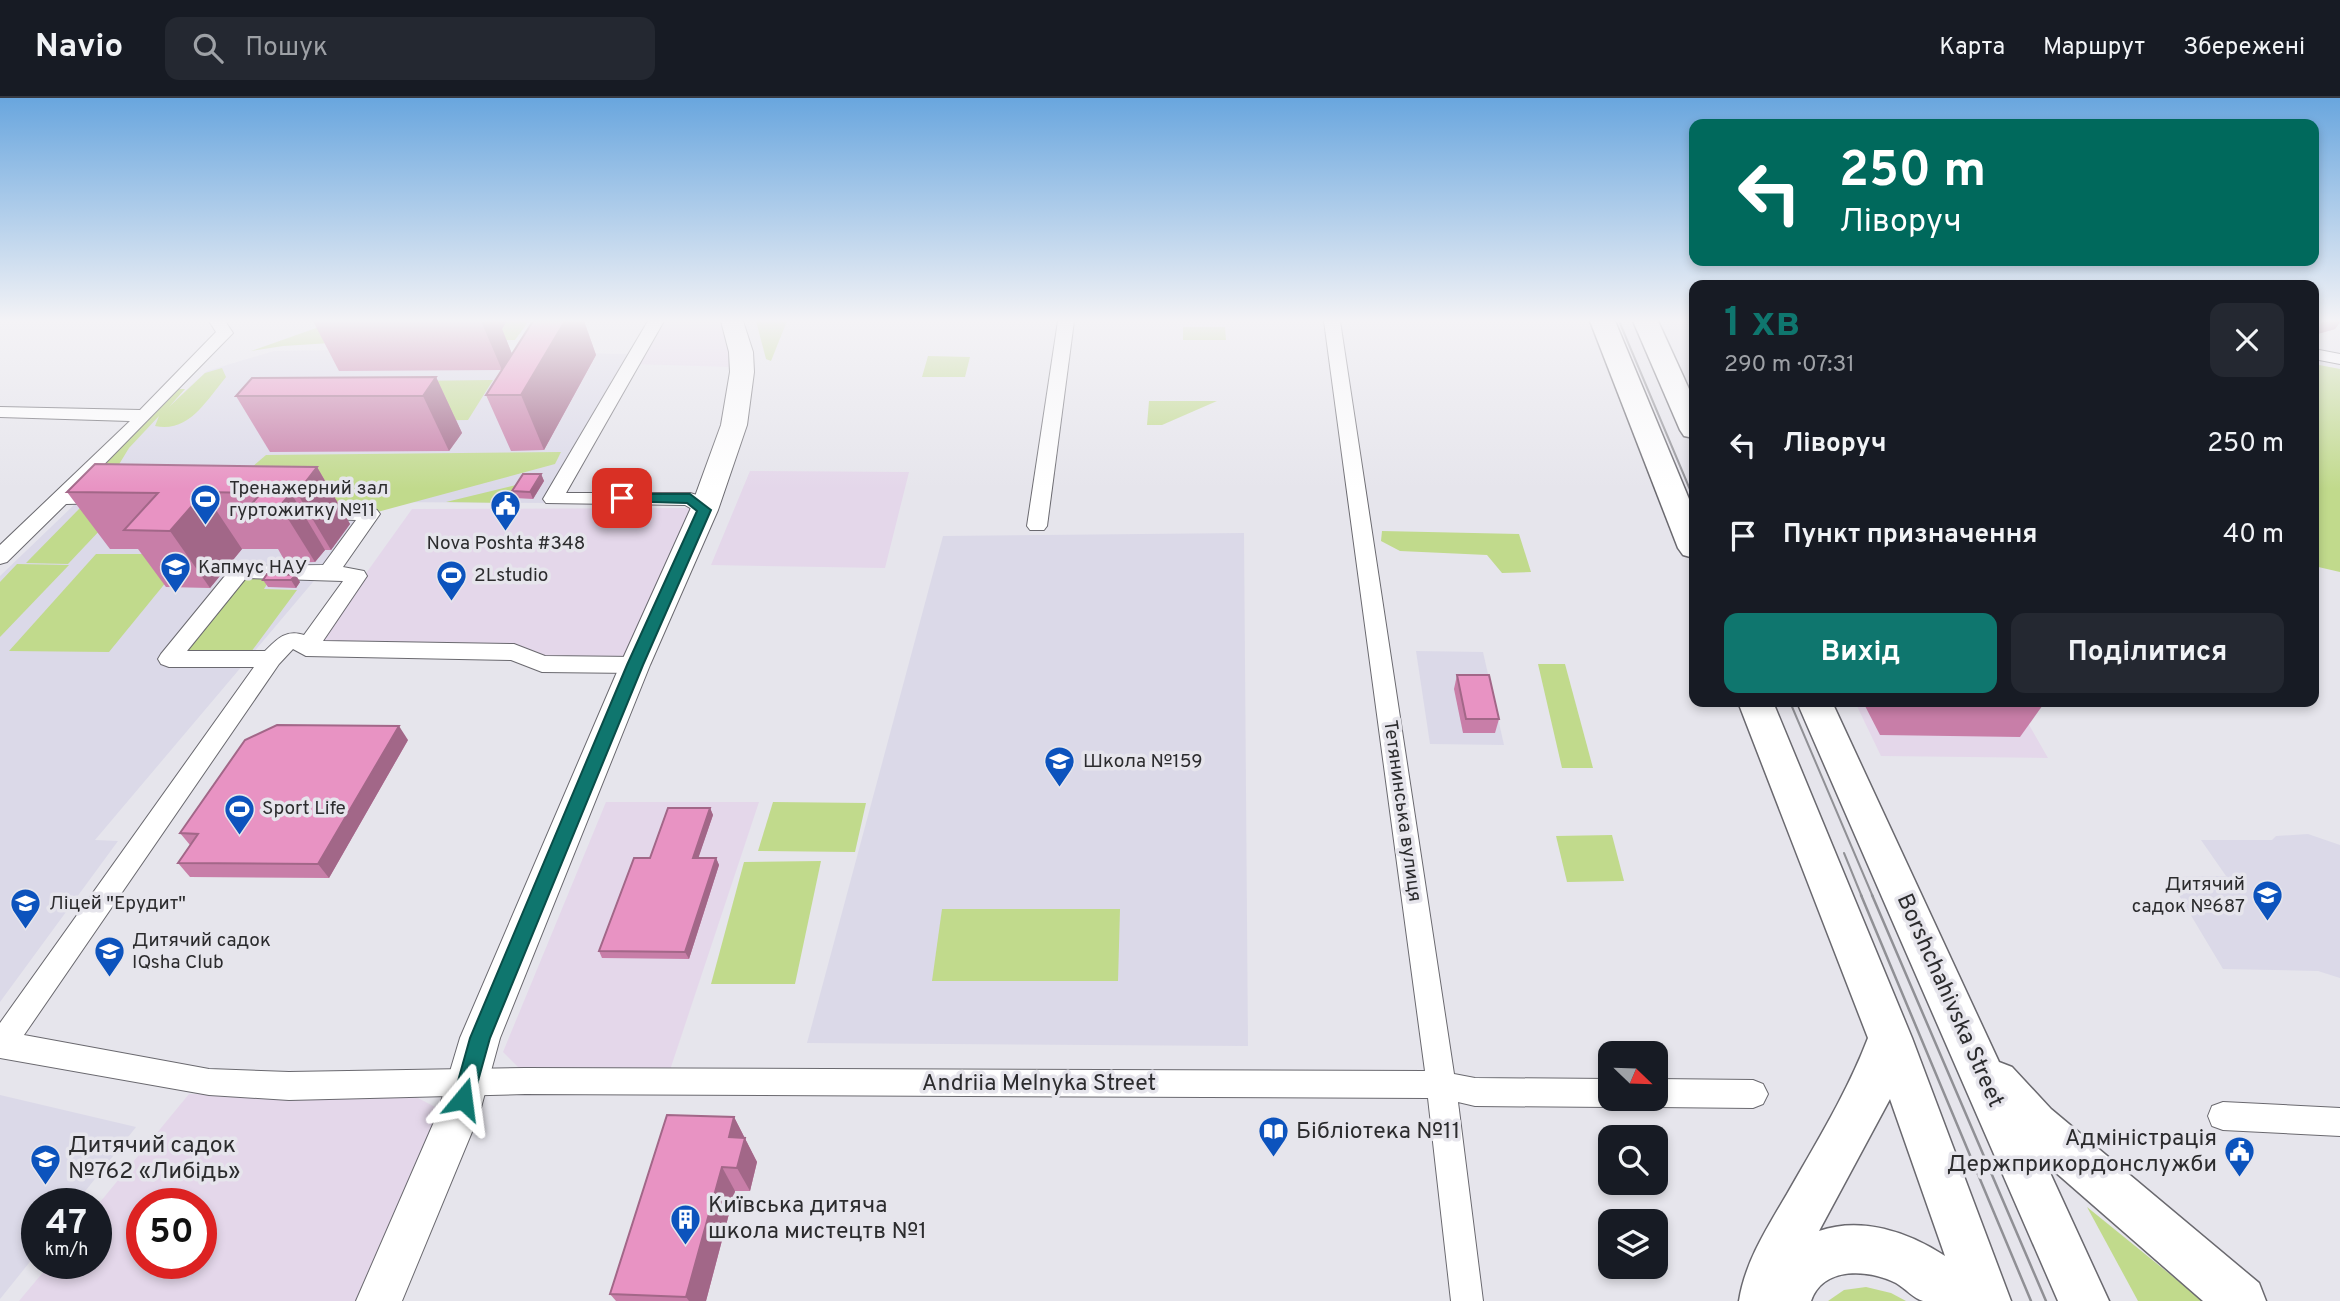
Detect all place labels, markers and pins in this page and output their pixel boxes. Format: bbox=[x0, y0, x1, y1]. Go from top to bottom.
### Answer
pin bbox=[592, 468, 652, 528]
place label: Тренажерний зал гуртожитку №11 bbox=[229, 477, 389, 523]
sports icon: Тренажерний зал гуртожитку №11 bbox=[189, 483, 223, 527]
public building icon: Nova Poshta #348 bbox=[489, 488, 523, 532]
place label: Nova Poshta #348 bbox=[427, 532, 585, 556]
school or university icon: Капмус НАУ bbox=[158, 551, 192, 595]
place label: Капмус НАУ bbox=[198, 556, 307, 580]
sports icon: 2Lstudio bbox=[434, 559, 468, 603]
place label: 2Lstudio bbox=[474, 564, 548, 588]
school or university icon: Школа №159 bbox=[1043, 745, 1077, 789]
place label: Школа №159 bbox=[1083, 750, 1203, 774]
sports icon: Sport Life bbox=[222, 792, 256, 836]
place label: Sport Life bbox=[262, 797, 346, 821]
place label: Дитячий садок №687 bbox=[2132, 873, 2245, 919]
school or university icon: Дитячий садок №687 bbox=[2251, 879, 2285, 923]
school or university icon: Ліцей "Ерудит" bbox=[9, 887, 43, 931]
place label: Ліцей "Ерудит" bbox=[49, 892, 186, 916]
place label: Дитячий садок IQsha Club bbox=[132, 929, 271, 975]
school or university icon: Дитячий садок IQsha Club bbox=[92, 935, 126, 979]
library icon: Бібліотека №11 bbox=[1256, 1115, 1290, 1159]
place label: Бібліотека №11 bbox=[1296, 1118, 1460, 1147]
place label: Адміністрація Держприкордонслужби bbox=[1947, 1125, 2217, 1180]
place label: Дитячий садок №762 «Либідь» bbox=[68, 1132, 240, 1187]
public building icon: Адміністрація Держприкордонслужби bbox=[2223, 1135, 2257, 1179]
school or university icon: Дитячий садок №762 «Либідь» bbox=[28, 1142, 62, 1186]
place label: Київська дитяча школа мистецтв №1 bbox=[708, 1192, 927, 1247]
building icon: Київська дитяча школа мистецтв №1 bbox=[668, 1202, 702, 1246]

